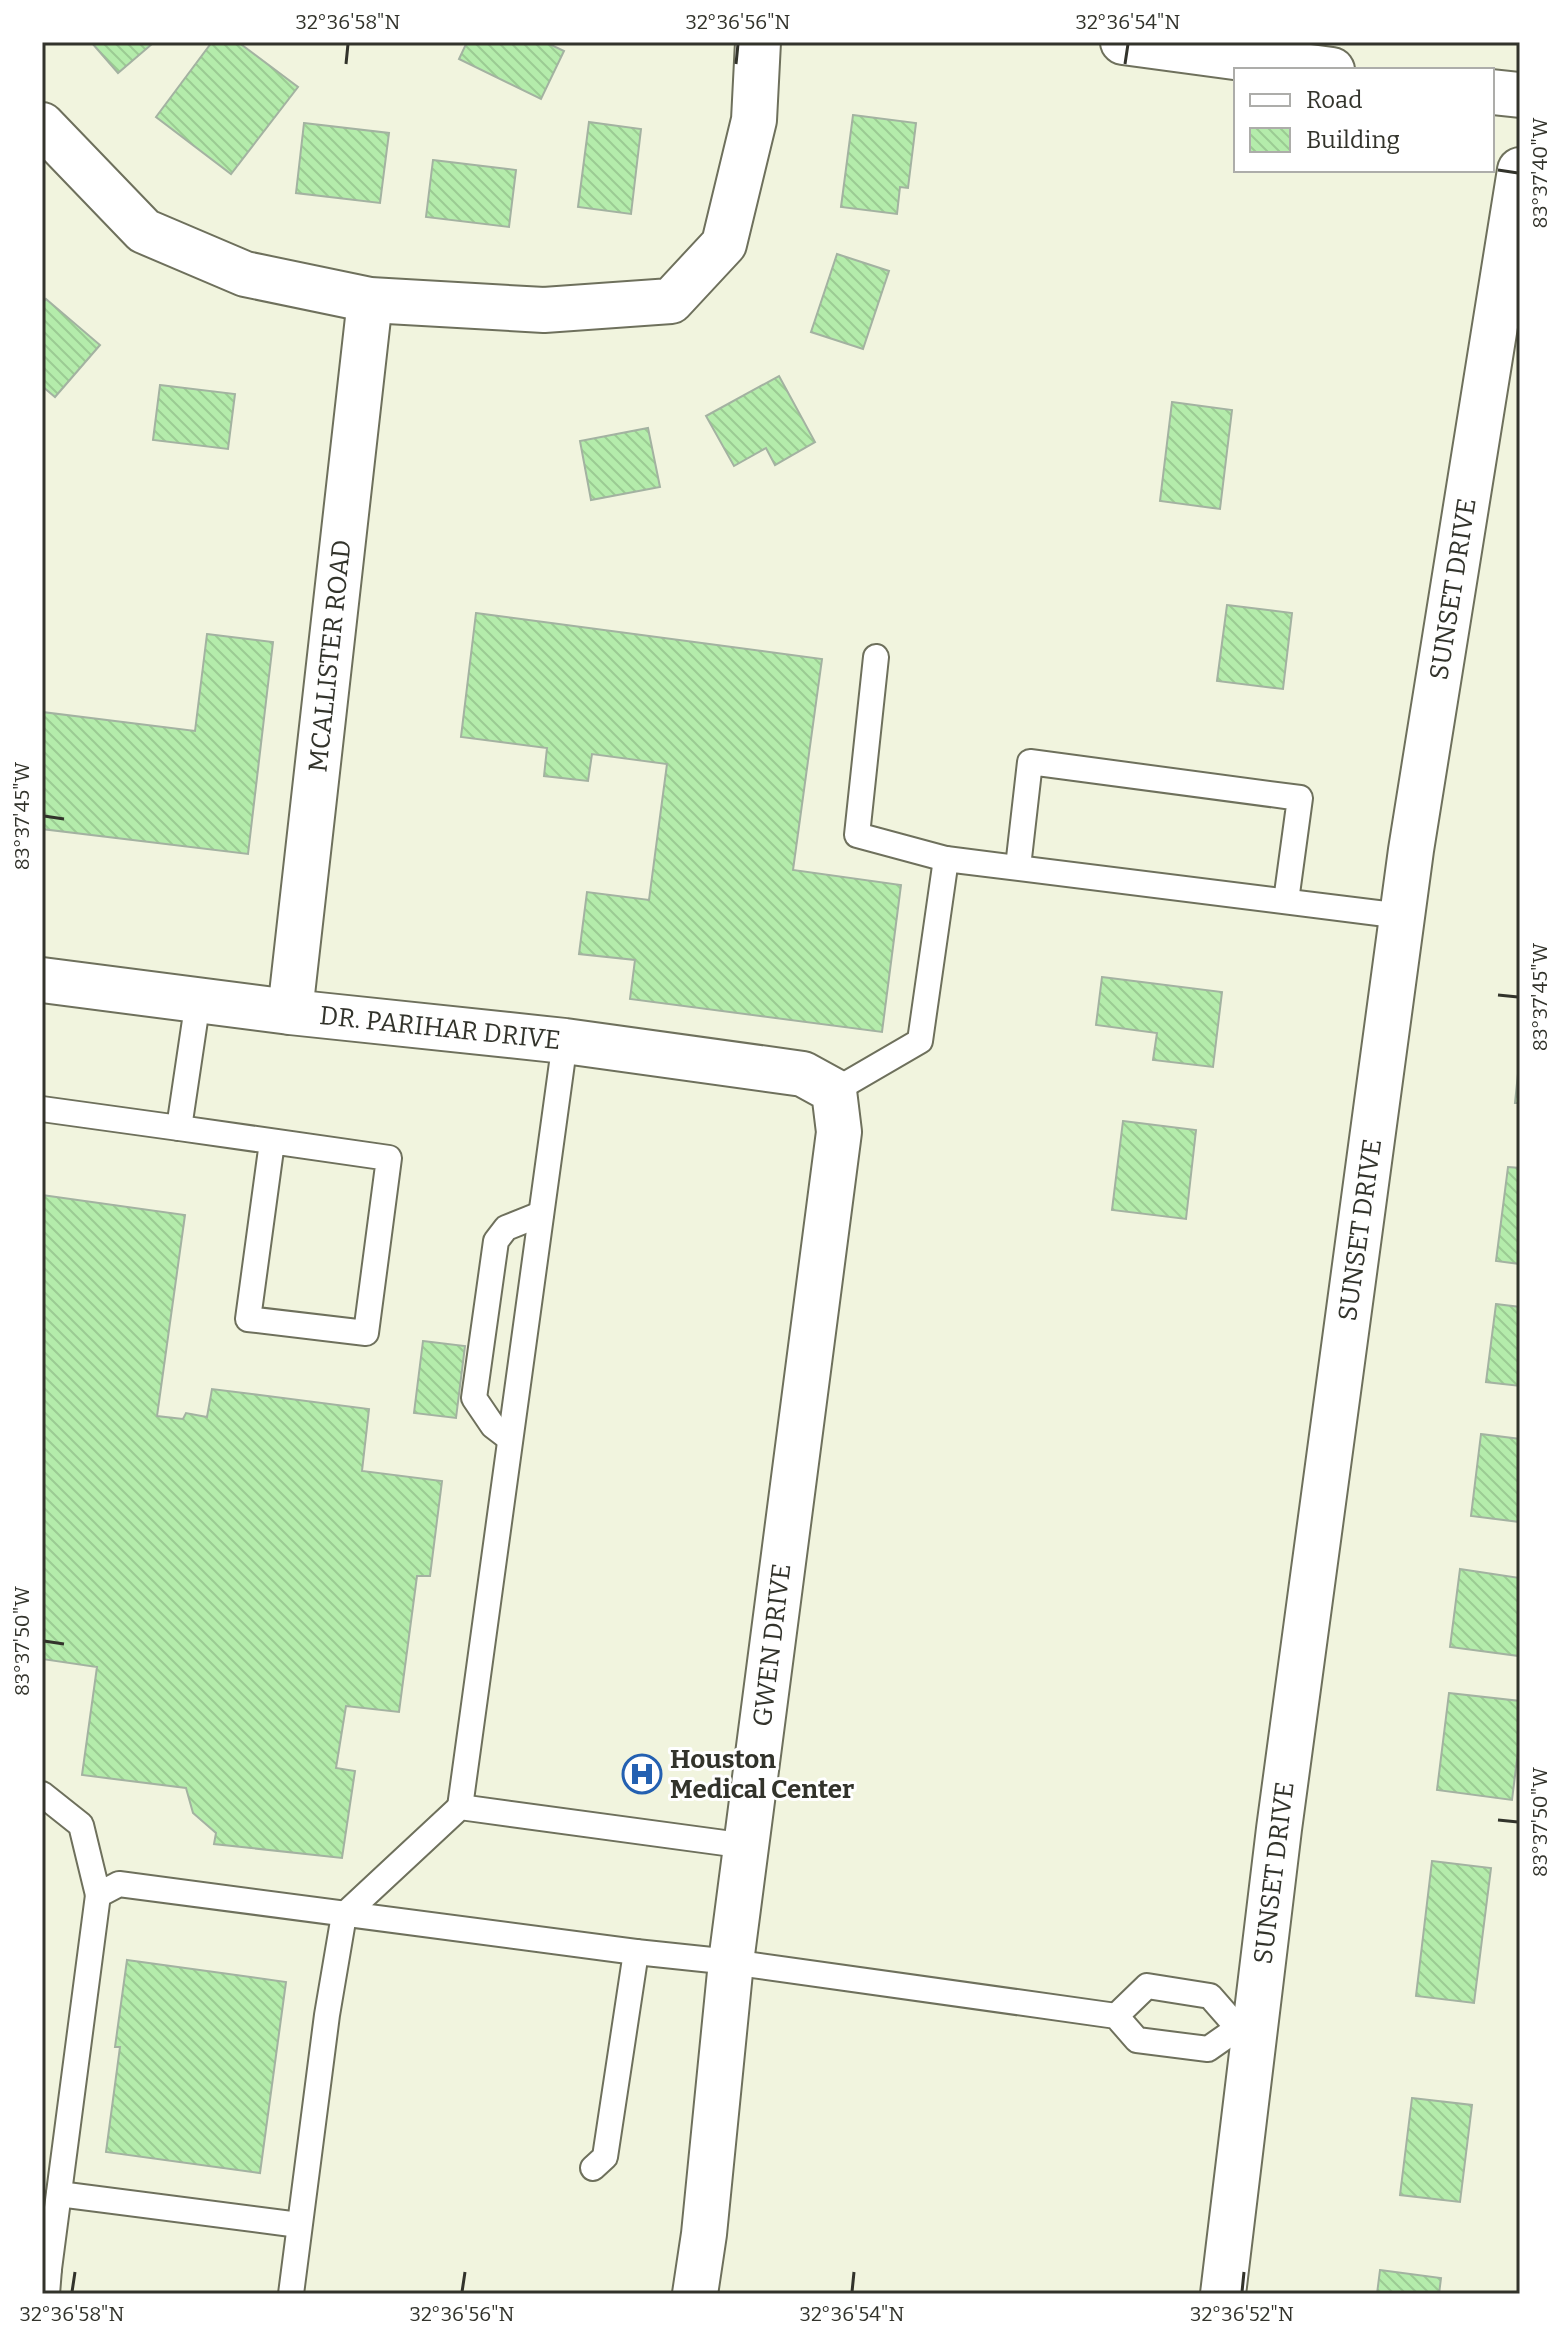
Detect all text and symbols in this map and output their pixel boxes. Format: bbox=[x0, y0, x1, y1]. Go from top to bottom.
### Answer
text: 32°36'58"N bbox=[296, 10, 401, 34]
text: 32°36'56"N bbox=[686, 10, 791, 34]
text: 32°36'54"N bbox=[1076, 10, 1181, 34]
legend bbox=[1234, 68, 1494, 172]
text: Road bbox=[1306, 86, 1362, 114]
text: 83°37'40"W bbox=[1528, 117, 1552, 228]
text: Building bbox=[1306, 126, 1400, 154]
street label: SUNSET DRIVE bbox=[1423, 496, 1483, 682]
street label: MCALLISTER ROAD bbox=[302, 538, 358, 774]
text: 83°37'45"W bbox=[10, 761, 34, 870]
text: 83°37'45"W bbox=[1528, 942, 1552, 1051]
street label: DR. PARIHAR DRIVE bbox=[318, 1000, 562, 1056]
street label: SUNSET DRIVE bbox=[1332, 1137, 1388, 1323]
street label: GWEN DRIVE bbox=[747, 1562, 797, 1728]
text: 83°37'50"W bbox=[10, 1586, 34, 1696]
place label: Houston Medical Center bbox=[670, 1744, 854, 1805]
hospital icon: Houston Medical Center bbox=[621, 1753, 663, 1795]
text: 83°37'50"W bbox=[1528, 1767, 1552, 1877]
street label: SUNSET DRIVE bbox=[1247, 1780, 1301, 1966]
text: 32°36'58"N bbox=[20, 2302, 125, 2326]
text: 32°36'56"N bbox=[410, 2302, 515, 2326]
text: 32°36'54"N bbox=[800, 2302, 905, 2326]
text: 32°36'52"N bbox=[1190, 2302, 1294, 2326]

